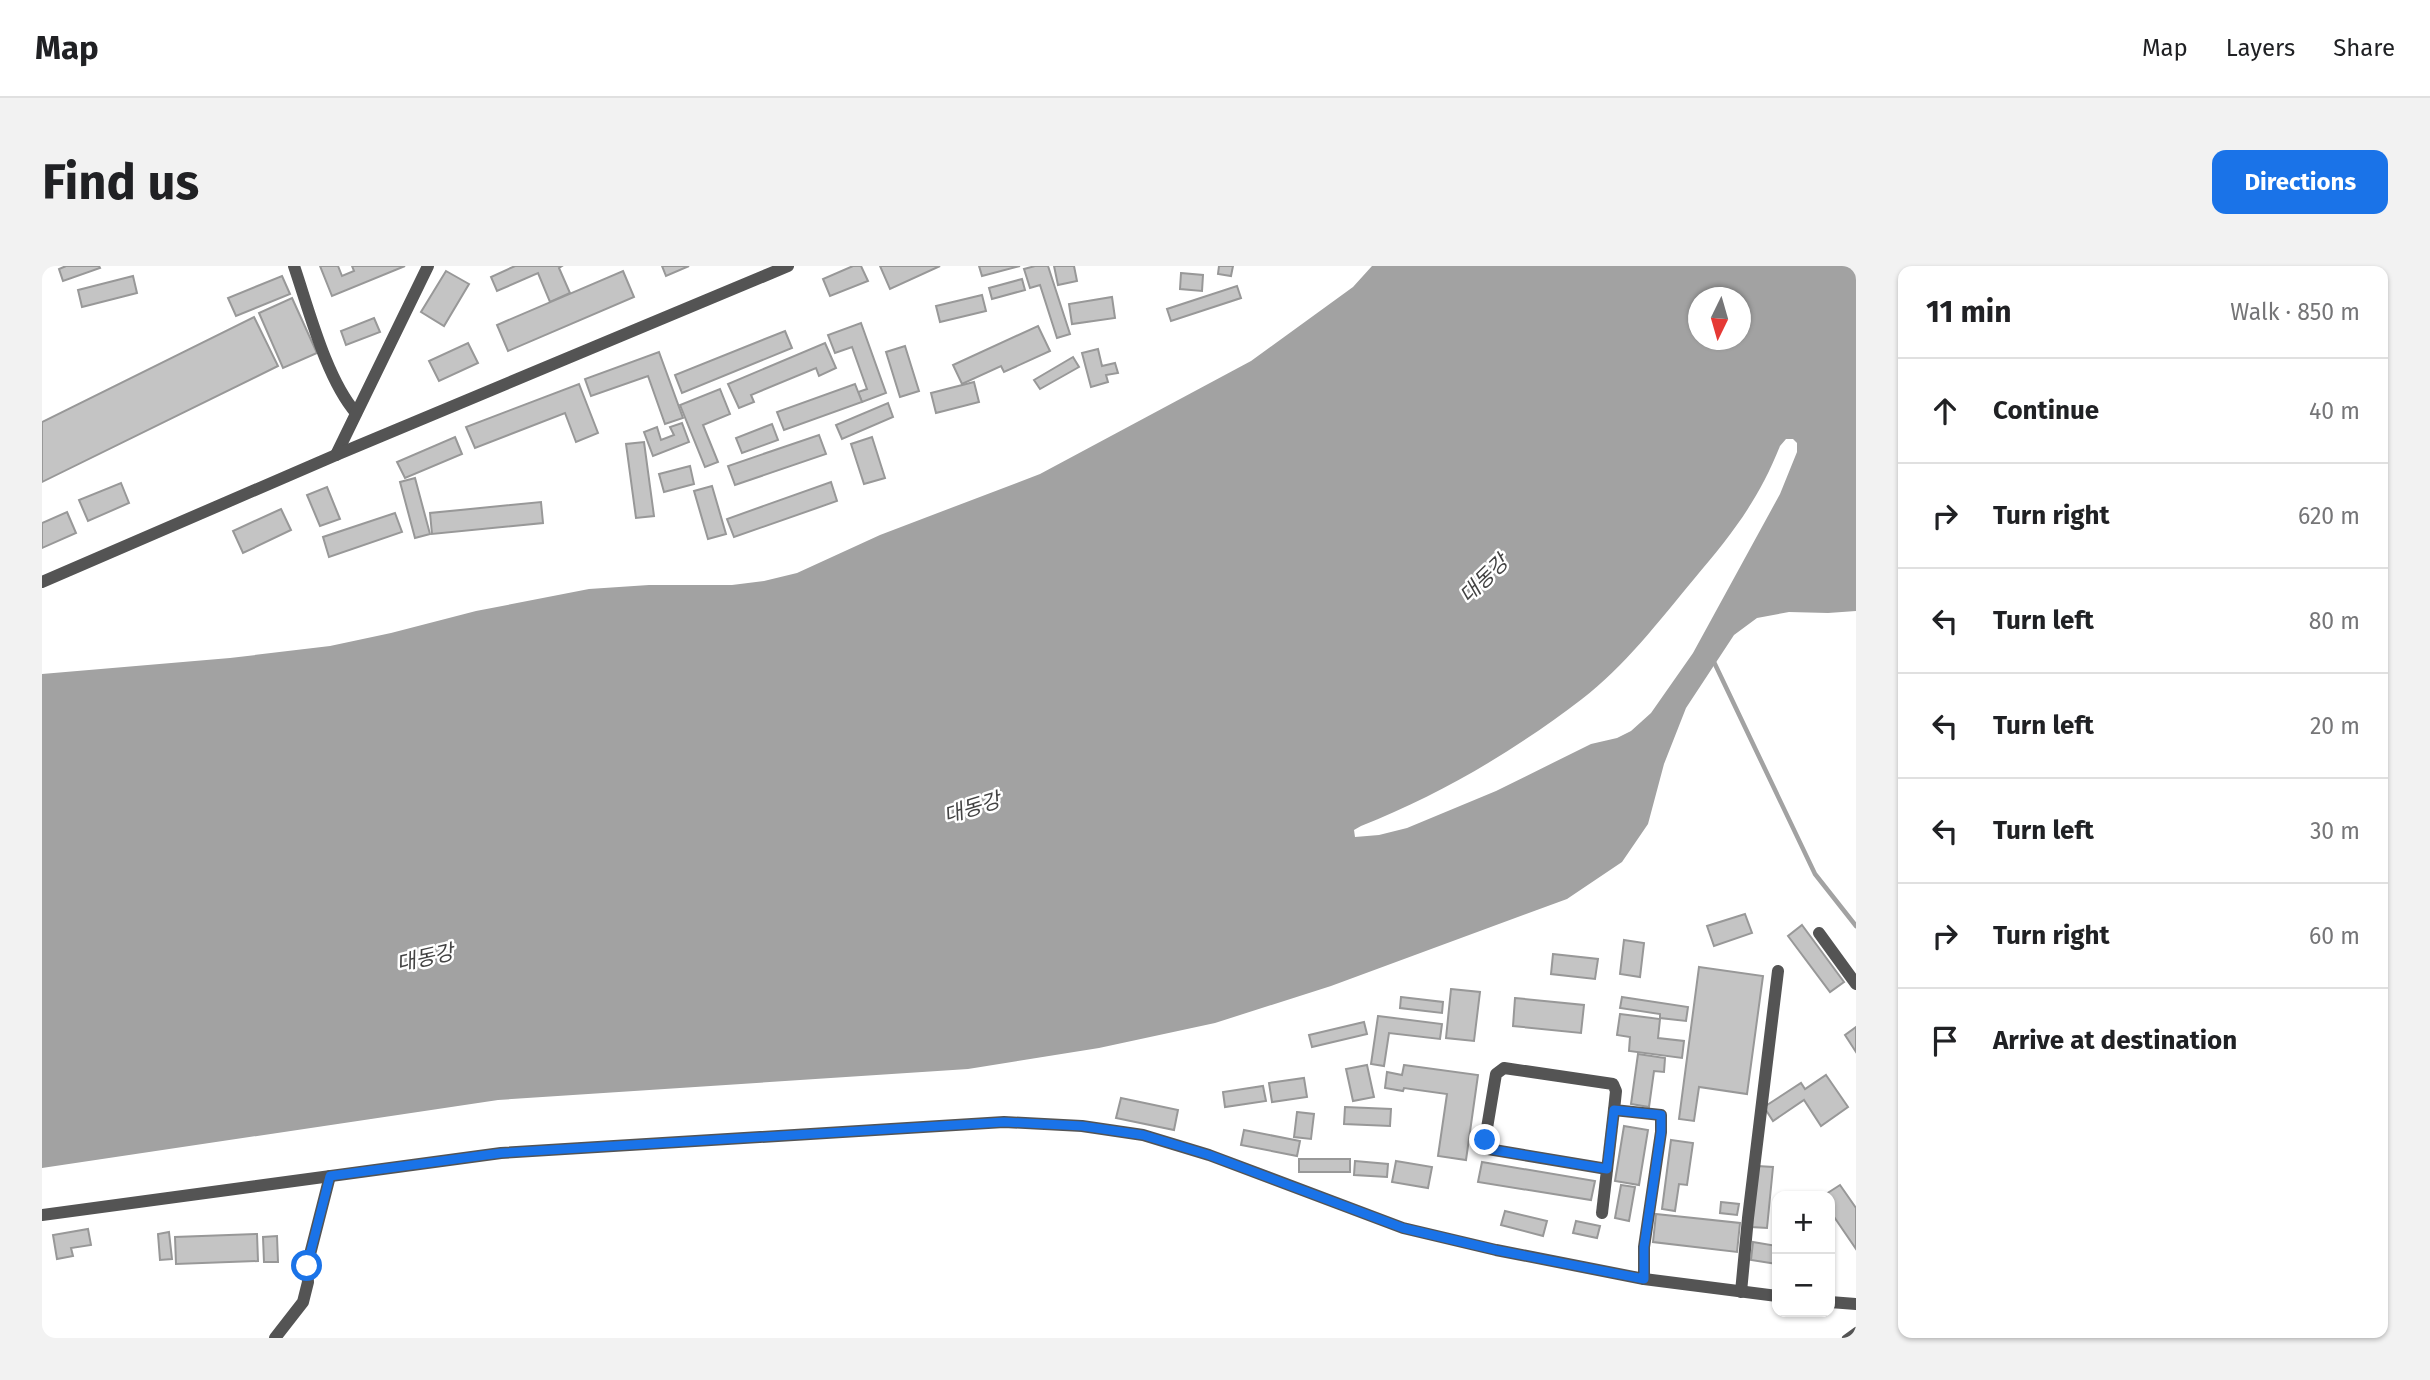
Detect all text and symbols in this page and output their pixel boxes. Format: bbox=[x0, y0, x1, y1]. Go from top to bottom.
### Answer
text: Map bbox=[35, 28, 99, 68]
text: Map bbox=[2142, 34, 2188, 62]
text: Layers bbox=[2226, 34, 2295, 62]
text: Share bbox=[2333, 34, 2395, 62]
button: Directions bbox=[2212, 150, 2388, 214]
text: Find us bbox=[42, 153, 199, 212]
north arrow bbox=[1688, 287, 1751, 350]
text: 11 min bbox=[1926, 294, 2012, 330]
text: Walk · 850 m bbox=[2230, 298, 2360, 326]
icon: ahead bbox=[1926, 392, 1964, 430]
text: Continue bbox=[1993, 395, 2099, 426]
text: 40 m bbox=[2309, 397, 2360, 425]
icon: right bbox=[1926, 497, 1964, 535]
text: Turn right bbox=[1993, 500, 2110, 531]
text: 620 m bbox=[2298, 502, 2360, 530]
water label: 대동강 bbox=[1454, 548, 1516, 608]
icon: left bbox=[1926, 602, 1964, 640]
text: Turn left bbox=[1993, 605, 2094, 636]
text: 80 m bbox=[2309, 607, 2360, 635]
icon: left bbox=[1926, 707, 1964, 745]
text: Turn left bbox=[1993, 710, 2094, 741]
text: 20 m bbox=[2310, 712, 2360, 740]
water label: 대동강 bbox=[940, 786, 1006, 829]
icon: left bbox=[1926, 812, 1964, 850]
text: Turn left bbox=[1993, 815, 2094, 846]
text: 30 m bbox=[2310, 817, 2360, 845]
icon: right bbox=[1926, 917, 1964, 955]
text: Turn right bbox=[1993, 920, 2110, 951]
text: 60 m bbox=[2309, 922, 2360, 950]
water label: 대동강 bbox=[394, 938, 459, 977]
icon: arrive bbox=[1926, 1022, 1964, 1060]
text: Arrive at destination bbox=[1993, 1025, 2237, 1056]
route end bbox=[1469, 1124, 1500, 1155]
map controls bbox=[1772, 1191, 1835, 1317]
button: + bbox=[1772, 1191, 1835, 1254]
route start bbox=[291, 1250, 322, 1281]
button: − bbox=[1772, 1254, 1835, 1317]

